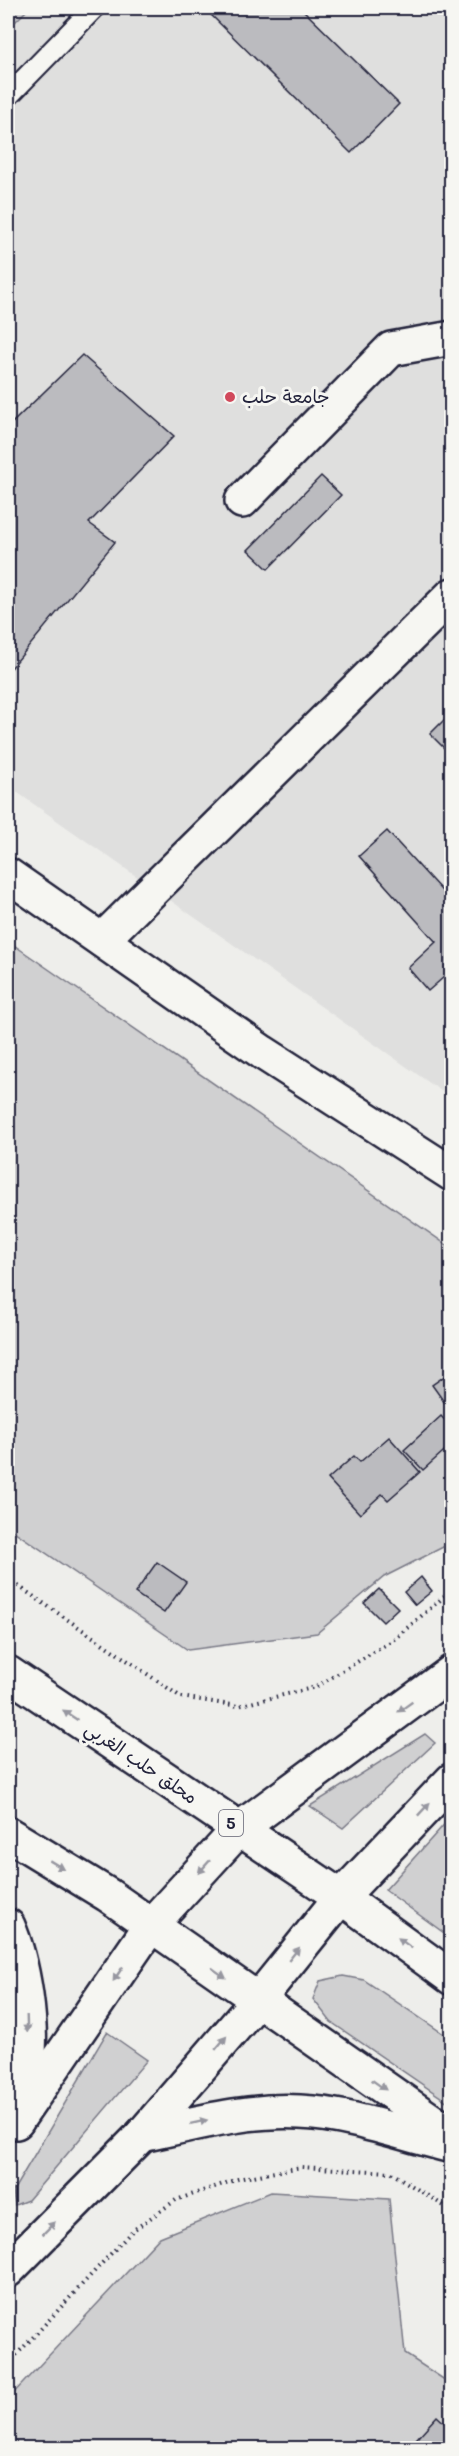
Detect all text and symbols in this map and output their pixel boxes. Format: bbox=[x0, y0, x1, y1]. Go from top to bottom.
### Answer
place label: جامعة حلب bbox=[242, 384, 330, 408]
marker: جامعة حلب bbox=[223, 390, 237, 404]
one-way arrow bbox=[397, 1701, 413, 1712]
one-way arrow bbox=[62, 1710, 78, 1721]
street label: محلق حلب الغربي bbox=[78, 1716, 203, 1813]
one-way arrow bbox=[417, 1802, 430, 1817]
road number: 5 bbox=[219, 1810, 243, 1836]
one-way arrow bbox=[49, 1859, 65, 1870]
one-way arrow bbox=[198, 1859, 211, 1874]
one-way arrow bbox=[397, 1937, 412, 1949]
one-way arrow bbox=[288, 1947, 300, 1962]
one-way arrow bbox=[112, 1965, 123, 1982]
one-way arrow bbox=[211, 1967, 227, 1979]
one-way arrow bbox=[22, 2015, 31, 2034]
one-way arrow bbox=[214, 2036, 227, 2051]
one-way arrow bbox=[371, 2079, 387, 2091]
one-way arrow bbox=[189, 2117, 208, 2127]
one-way arrow bbox=[41, 2222, 55, 2236]

